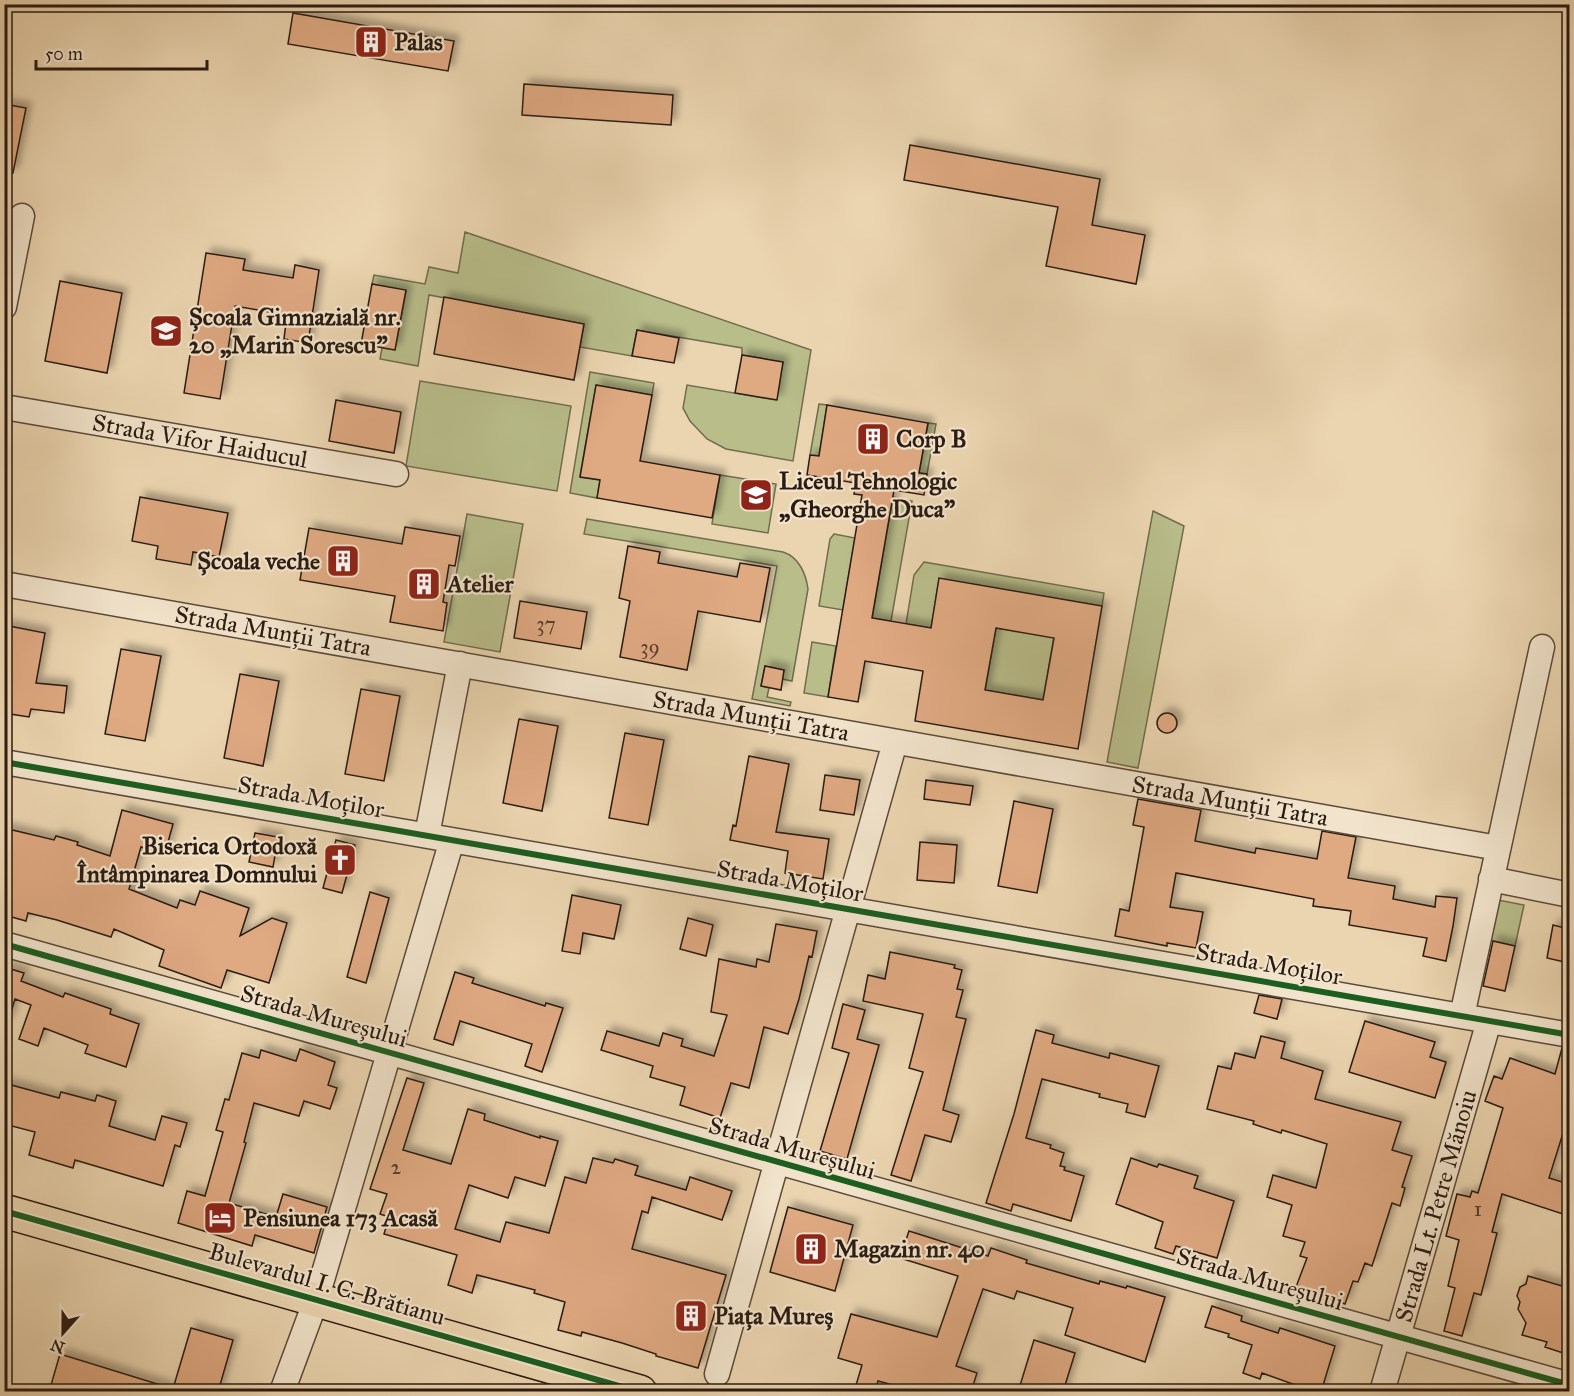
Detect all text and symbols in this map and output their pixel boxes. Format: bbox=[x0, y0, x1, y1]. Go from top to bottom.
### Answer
building icon: Palas bbox=[353, 24, 389, 60]
place label: Palas bbox=[394, 27, 443, 57]
scale bar bbox=[36, 33, 207, 71]
text: 50 m bbox=[45, 43, 83, 65]
place label: Școala Gimnazială nr. 20 „Marin Sorescu” bbox=[189, 302, 401, 360]
school or university icon: Școala Gimnazială nr. 20 „Marin Sorescu” bbox=[148, 313, 184, 349]
street label: Strada Vifor Haiducul bbox=[90, 407, 310, 475]
building icon: Corp B bbox=[855, 421, 891, 457]
place label: Corp B bbox=[896, 424, 967, 454]
place label: Liceul Tehnologic „Gheorghe Duca” bbox=[779, 466, 957, 524]
school or university icon: Liceul Tehnologic „Gheorghe Duca” bbox=[738, 477, 774, 513]
building icon: Școala veche bbox=[325, 543, 361, 579]
place label: Școala veche bbox=[197, 546, 320, 576]
building icon: Atelier bbox=[406, 566, 442, 602]
place label: Atelier bbox=[445, 569, 514, 599]
street label: Strada Munții Tatra bbox=[173, 599, 374, 663]
house number: 37 bbox=[536, 611, 556, 637]
house number: 39 bbox=[640, 634, 660, 660]
street label: Strada Munții Tatra bbox=[651, 684, 852, 748]
street label: Strada Moților bbox=[235, 769, 387, 825]
street label: Strada Munții Tatra bbox=[1130, 769, 1331, 833]
place label: Biserica Ortodoxă Întâmpinarea Domnului bbox=[76, 831, 318, 889]
church icon: Biserica Ortodoxă Întâmpinarea Domnului bbox=[322, 842, 358, 878]
street label: Strada Moților bbox=[714, 853, 866, 909]
street label: Strada Moților bbox=[1193, 936, 1345, 992]
street label: Strada Mureșului bbox=[237, 978, 411, 1054]
street label: Strada Lt. Petre Mănoiu bbox=[1388, 1086, 1484, 1326]
street label: Strada Mureșului bbox=[705, 1110, 879, 1186]
house number: 2 bbox=[391, 1154, 402, 1180]
house number: 1 bbox=[1474, 1196, 1482, 1222]
hotel icon: Pensiunea 173 Acasă bbox=[202, 1200, 238, 1236]
place label: Pensiunea 173 Acasă bbox=[243, 1203, 439, 1233]
building icon: Magazin nr. 40 bbox=[793, 1231, 829, 1267]
place label: Magazin nr. 40 bbox=[834, 1234, 985, 1264]
street label: Bulevardul I. C. Brătianu bbox=[205, 1236, 449, 1332]
street label: Strada Mureșului bbox=[1173, 1241, 1347, 1317]
building icon: Piața Mureș bbox=[673, 1298, 709, 1334]
place label: Piața Mureș bbox=[714, 1301, 833, 1331]
north arrow bbox=[33, 1303, 93, 1363]
text: N bbox=[48, 1335, 68, 1358]

